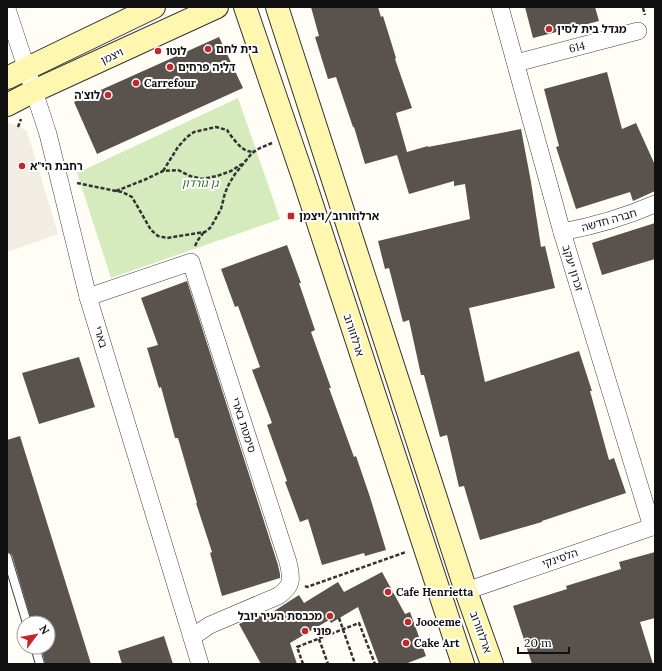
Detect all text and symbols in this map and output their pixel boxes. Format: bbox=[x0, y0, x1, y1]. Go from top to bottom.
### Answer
place label: מגדל בית לסין bbox=[557, 22, 627, 36]
marker: מגדל בית לסין bbox=[544, 24, 554, 34]
street label: 614 bbox=[567, 38, 587, 56]
place label: בית לחם bbox=[216, 42, 259, 56]
place label: לוטו bbox=[166, 44, 187, 58]
marker: בית לחם bbox=[203, 44, 213, 54]
street label: ויצמן bbox=[98, 45, 126, 67]
marker: לוטו bbox=[153, 46, 163, 56]
place label: דליה פרחים bbox=[178, 60, 236, 74]
marker: דליה פרחים bbox=[165, 62, 175, 72]
place label: Carrefour bbox=[144, 76, 197, 90]
marker: Carrefour bbox=[131, 78, 141, 88]
place label: לוצ'ה bbox=[74, 88, 100, 102]
marker: לוצ'ה bbox=[103, 90, 113, 100]
place label: רחבת הי"א bbox=[30, 159, 83, 173]
marker: רחבת הי"א bbox=[17, 161, 27, 171]
park label: גן גורדון bbox=[182, 176, 219, 190]
street label: חברה חדשה bbox=[580, 205, 638, 235]
place label: ארלוזורוב/ויצמן bbox=[299, 209, 380, 224]
marker: ארלוזורוב/ויצמן bbox=[286, 211, 296, 221]
street label: זכרון יעקב bbox=[559, 243, 587, 293]
street label: ארלוזורוב bbox=[341, 312, 367, 358]
street label: בארי bbox=[91, 324, 111, 350]
street label: סימטת בארי bbox=[229, 396, 259, 454]
street label: הלסינקי bbox=[540, 545, 580, 571]
place label: Cafe Henrietta bbox=[396, 585, 474, 599]
marker: Cafe Henrietta bbox=[383, 587, 393, 597]
place label: מכבסת העיר יובל bbox=[238, 609, 322, 623]
street label: ארלוזורוב bbox=[467, 609, 495, 655]
marker: מכבסת העיר יובל bbox=[325, 611, 335, 621]
north arrow bbox=[16, 615, 56, 655]
place label: Jooceme bbox=[416, 615, 461, 629]
marker: Jooceme bbox=[403, 617, 413, 627]
text: N bbox=[36, 622, 53, 637]
place label: פוני bbox=[313, 624, 332, 638]
marker: פוני bbox=[300, 626, 310, 636]
scale bar bbox=[518, 629, 569, 655]
text: 20 m bbox=[524, 635, 552, 650]
place label: Cake Art bbox=[414, 636, 460, 650]
marker: Cake Art bbox=[401, 638, 411, 648]

